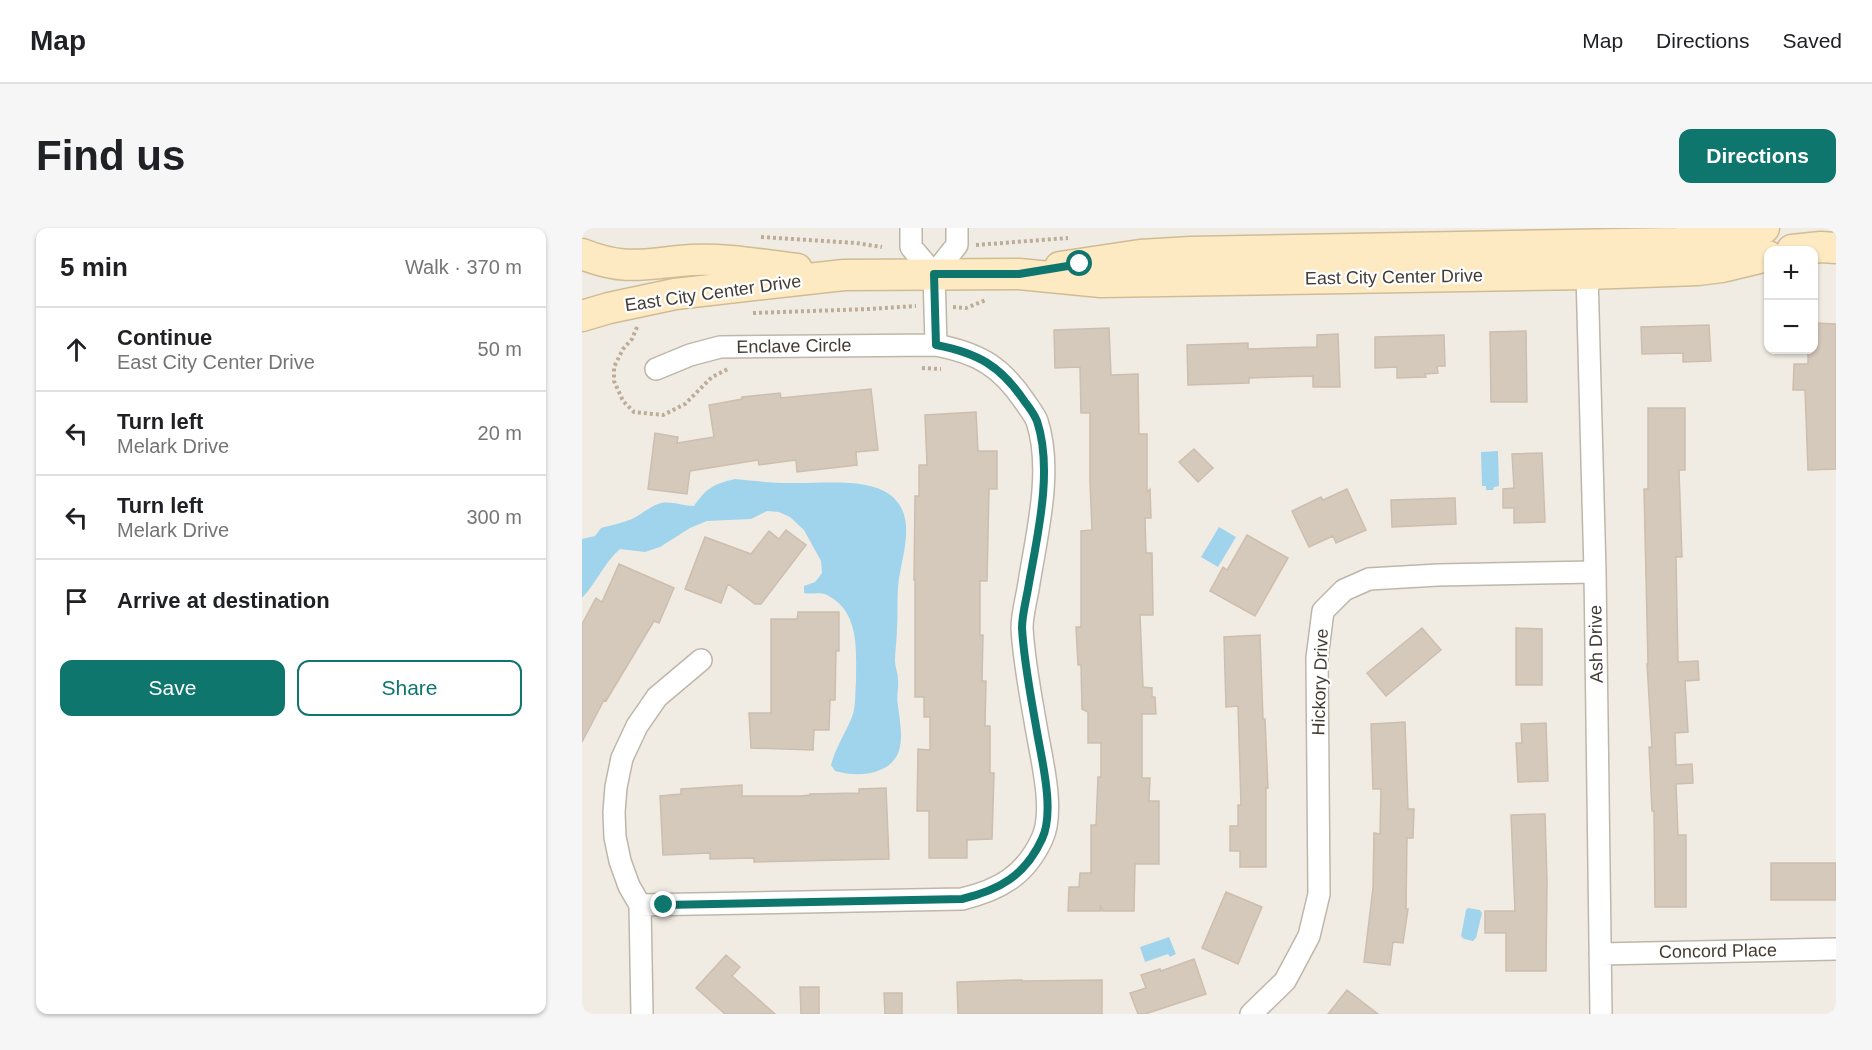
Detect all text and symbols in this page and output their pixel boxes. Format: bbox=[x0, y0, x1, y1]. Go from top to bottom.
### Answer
text: Map bbox=[30, 25, 86, 56]
text: Map bbox=[1582, 29, 1623, 52]
text: Directions bbox=[1656, 29, 1749, 52]
text: Saved bbox=[1782, 29, 1842, 52]
button: Directions bbox=[1679, 129, 1836, 183]
text: Find us bbox=[36, 132, 185, 179]
map controls bbox=[1764, 246, 1818, 354]
button: + bbox=[1764, 246, 1818, 300]
route start bbox=[1066, 250, 1092, 276]
text: 5 min bbox=[60, 252, 128, 282]
text: Walk · 370 m bbox=[405, 256, 522, 278]
street label: East City Center Drive bbox=[1305, 265, 1483, 289]
street label: East City Center Drive bbox=[623, 271, 803, 315]
button: − bbox=[1764, 300, 1818, 354]
text: Continue bbox=[117, 325, 212, 350]
icon: ahead bbox=[60, 333, 93, 366]
street label: Enclave Circle bbox=[736, 335, 852, 357]
text: 50 m bbox=[478, 338, 522, 360]
text: East City Center Drive bbox=[117, 351, 315, 373]
text: Turn left bbox=[117, 409, 203, 434]
icon: left bbox=[60, 417, 93, 450]
text: 20 m bbox=[478, 422, 522, 444]
text: Melark Drive bbox=[117, 435, 229, 457]
text: Turn left bbox=[117, 493, 203, 518]
icon: left bbox=[60, 501, 93, 534]
text: 300 m bbox=[466, 506, 522, 528]
text: Melark Drive bbox=[117, 519, 229, 541]
icon: arrive bbox=[60, 585, 93, 618]
text: Arrive at destination bbox=[117, 588, 330, 613]
street label: Ash Drive bbox=[1585, 605, 1607, 683]
street label: Hickory Drive bbox=[1308, 628, 1332, 736]
button: Save bbox=[60, 660, 285, 716]
button: Share bbox=[297, 660, 522, 716]
route end bbox=[650, 891, 676, 917]
street label: Concord Place bbox=[1659, 940, 1777, 962]

